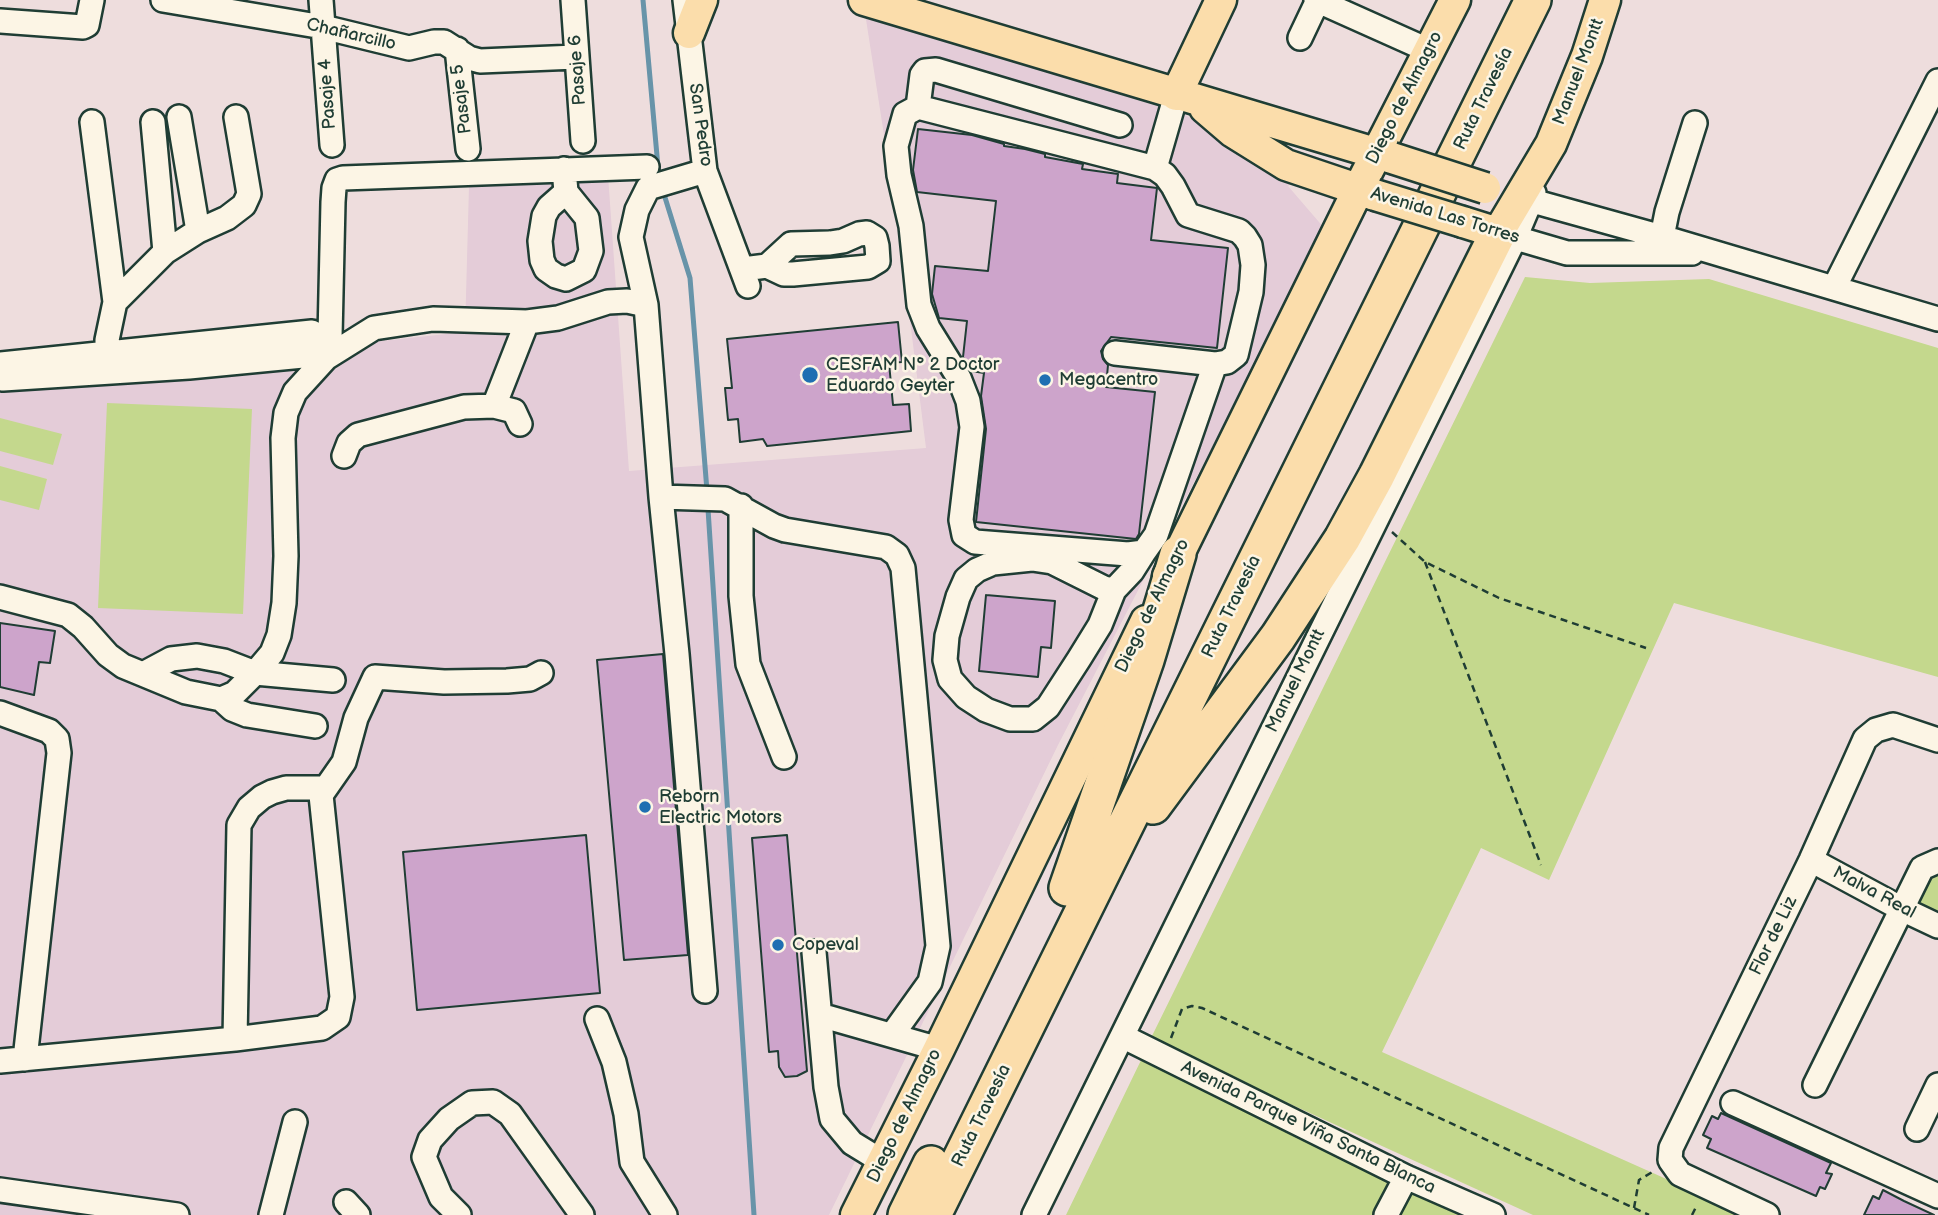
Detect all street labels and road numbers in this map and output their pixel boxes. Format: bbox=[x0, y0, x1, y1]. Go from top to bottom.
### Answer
street label: Chañarcillo bbox=[304, 14, 398, 56]
street label: Manuel Montt bbox=[1549, 16, 1609, 128]
street label: Diego de Almagro bbox=[1362, 28, 1448, 168]
street label: Pasaje 6 bbox=[565, 34, 591, 106]
street label: Ruta Travesía bbox=[1450, 44, 1518, 154]
street label: Pasaje 4 bbox=[315, 58, 341, 130]
street label: Pasaje 5 bbox=[447, 63, 477, 135]
street label: San Pedro bbox=[683, 82, 717, 168]
street label: Avenida Las Torres bbox=[1368, 183, 1522, 249]
street label: Diego de Almagro bbox=[1111, 536, 1195, 676]
street label: Ruta Travesía bbox=[1198, 552, 1266, 662]
street label: Manuel Montt bbox=[1262, 626, 1330, 736]
street label: Malva Real bbox=[1829, 862, 1919, 924]
street label: Flor de Liz bbox=[1746, 893, 1802, 979]
street label: Diego de Almagro bbox=[863, 1046, 947, 1186]
street label: Avenida Parque Viña Santa Blanca bbox=[1177, 1057, 1439, 1199]
street label: Ruta Travesía bbox=[948, 1061, 1016, 1171]

